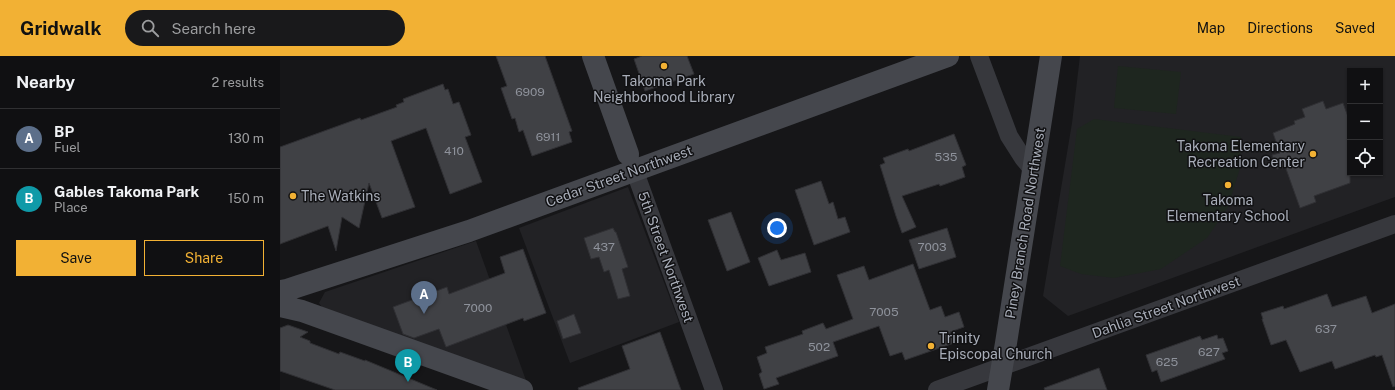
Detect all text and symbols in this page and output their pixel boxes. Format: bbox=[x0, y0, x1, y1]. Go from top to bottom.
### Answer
search box bbox=[125, 10, 405, 46]
text: Gridwalk bbox=[20, 17, 101, 39]
icon: search bbox=[139, 17, 161, 39]
text: Search here bbox=[171, 20, 256, 37]
text: Map bbox=[1197, 20, 1225, 36]
text: Directions bbox=[1247, 20, 1313, 36]
text: Saved bbox=[1335, 20, 1375, 36]
marker: Takoma Park Neighborhood Library bbox=[659, 61, 669, 71]
map controls bbox=[1347, 68, 1383, 176]
button: + bbox=[1347, 68, 1383, 104]
text: Nearby bbox=[16, 72, 75, 92]
place label: Takoma Park Neighborhood Library bbox=[593, 73, 736, 105]
text: 2 results bbox=[212, 75, 264, 90]
house number: 6909 bbox=[515, 85, 545, 99]
button: − bbox=[1347, 104, 1383, 140]
text: BP bbox=[54, 123, 74, 140]
street label: Piney Branch Road Northwest bbox=[1002, 126, 1048, 320]
house number: 6911 bbox=[536, 130, 560, 144]
text: A bbox=[24, 131, 34, 146]
text: 130 m bbox=[228, 131, 264, 146]
place label: Takoma Elementary Recreation Center bbox=[1177, 138, 1306, 170]
text: Fuel bbox=[54, 140, 80, 155]
button: locate bbox=[1347, 140, 1383, 176]
street label: Cedar Street Northwest bbox=[544, 142, 694, 210]
house number: 410 bbox=[444, 144, 464, 158]
marker: Takoma Elementary Recreation Center bbox=[1308, 149, 1318, 159]
house number: 535 bbox=[935, 150, 958, 164]
marker: Takoma Elementary School bbox=[1223, 180, 1233, 190]
text: Gables Takoma Park bbox=[54, 183, 199, 200]
place label: The Watkins bbox=[301, 188, 380, 204]
street label: 5th Street Northwest bbox=[635, 189, 697, 325]
text: B bbox=[25, 191, 33, 206]
text: 150 m bbox=[228, 191, 264, 206]
marker: The Watkins bbox=[288, 191, 298, 201]
place label: Takoma Elementary School bbox=[1167, 192, 1289, 224]
text: Place bbox=[54, 200, 88, 215]
your location bbox=[767, 218, 787, 238]
button: Save bbox=[16, 240, 136, 276]
button: Share bbox=[144, 240, 264, 276]
house number: 437 bbox=[593, 240, 615, 254]
house number: 7003 bbox=[917, 240, 947, 254]
street label: Dahlia Street Northwest bbox=[1090, 273, 1242, 341]
pin: A bbox=[411, 281, 437, 314]
house number: 7000 bbox=[464, 301, 492, 315]
house number: 7005 bbox=[869, 305, 899, 319]
house number: 637 bbox=[1315, 322, 1337, 336]
place label: Trinity Episcopal Church bbox=[939, 330, 1052, 362]
house number: 502 bbox=[808, 340, 830, 354]
marker: Trinity Episcopal Church bbox=[926, 341, 936, 351]
house number: 627 bbox=[1198, 345, 1220, 359]
pin: B bbox=[395, 349, 421, 382]
house number: 625 bbox=[1156, 355, 1178, 369]

